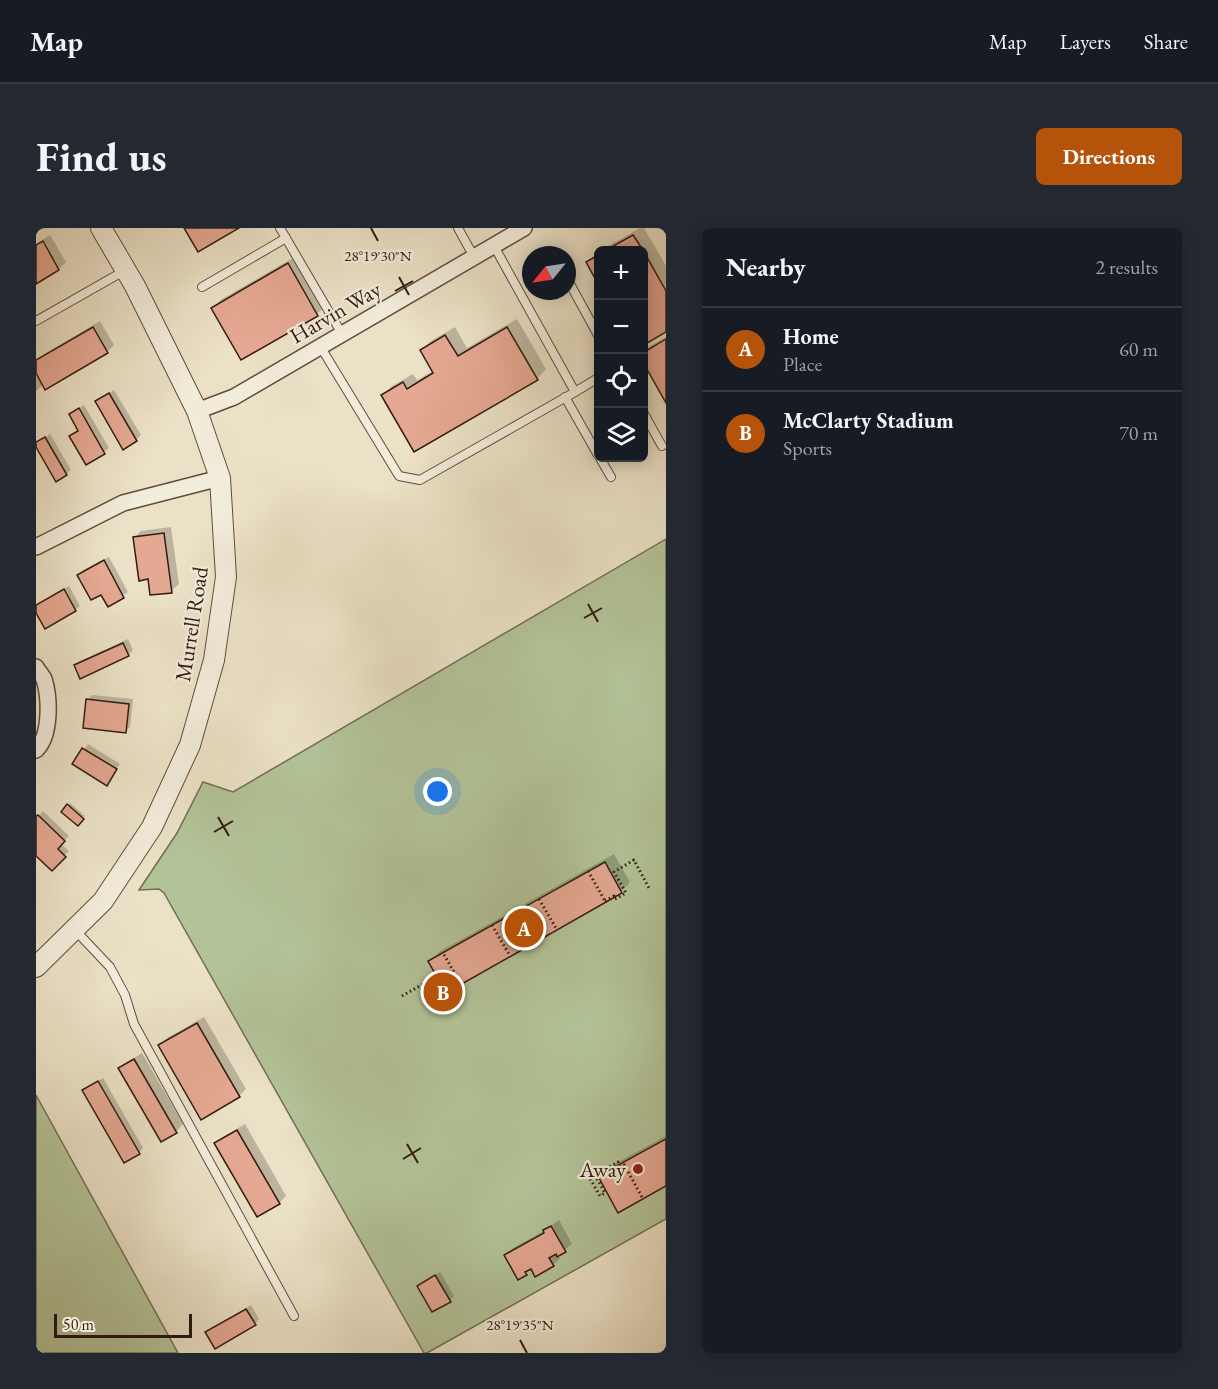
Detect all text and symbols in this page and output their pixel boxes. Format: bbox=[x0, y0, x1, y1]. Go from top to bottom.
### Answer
text: Map bbox=[30, 23, 83, 59]
text: Map bbox=[989, 28, 1027, 55]
text: Layers bbox=[1060, 28, 1111, 55]
text: Share bbox=[1144, 28, 1188, 55]
button: Directions bbox=[1036, 128, 1182, 185]
text: Find us bbox=[36, 129, 167, 184]
text: 28°19'30"N bbox=[344, 246, 412, 265]
north arrow bbox=[522, 246, 576, 300]
map controls bbox=[594, 246, 648, 462]
button: + bbox=[594, 246, 648, 300]
text: Nearby bbox=[726, 250, 806, 284]
text: 2 results bbox=[1095, 254, 1158, 280]
street label: Harvin Way bbox=[284, 274, 387, 350]
button: − bbox=[594, 300, 648, 354]
text: Home bbox=[783, 322, 839, 351]
text: A bbox=[738, 336, 753, 362]
text: 60 m bbox=[1119, 336, 1158, 362]
text: Place bbox=[783, 351, 822, 377]
button: locate bbox=[594, 354, 648, 408]
text: McClarty Stadium bbox=[783, 406, 954, 435]
button: layers bbox=[594, 408, 648, 462]
text: B bbox=[739, 420, 752, 446]
text: 70 m bbox=[1119, 420, 1158, 446]
text: Sports bbox=[783, 435, 832, 461]
street label: Murrell Road bbox=[168, 564, 215, 683]
your location bbox=[423, 777, 452, 806]
pin: A bbox=[504, 906, 544, 950]
pin: B bbox=[424, 970, 462, 1014]
place label: Away bbox=[578, 1155, 626, 1184]
marker: Away bbox=[631, 1162, 645, 1176]
scale bar bbox=[54, 1311, 192, 1338]
text: 50 m bbox=[63, 1314, 94, 1335]
text: 28°19'35"N bbox=[486, 1315, 554, 1334]

